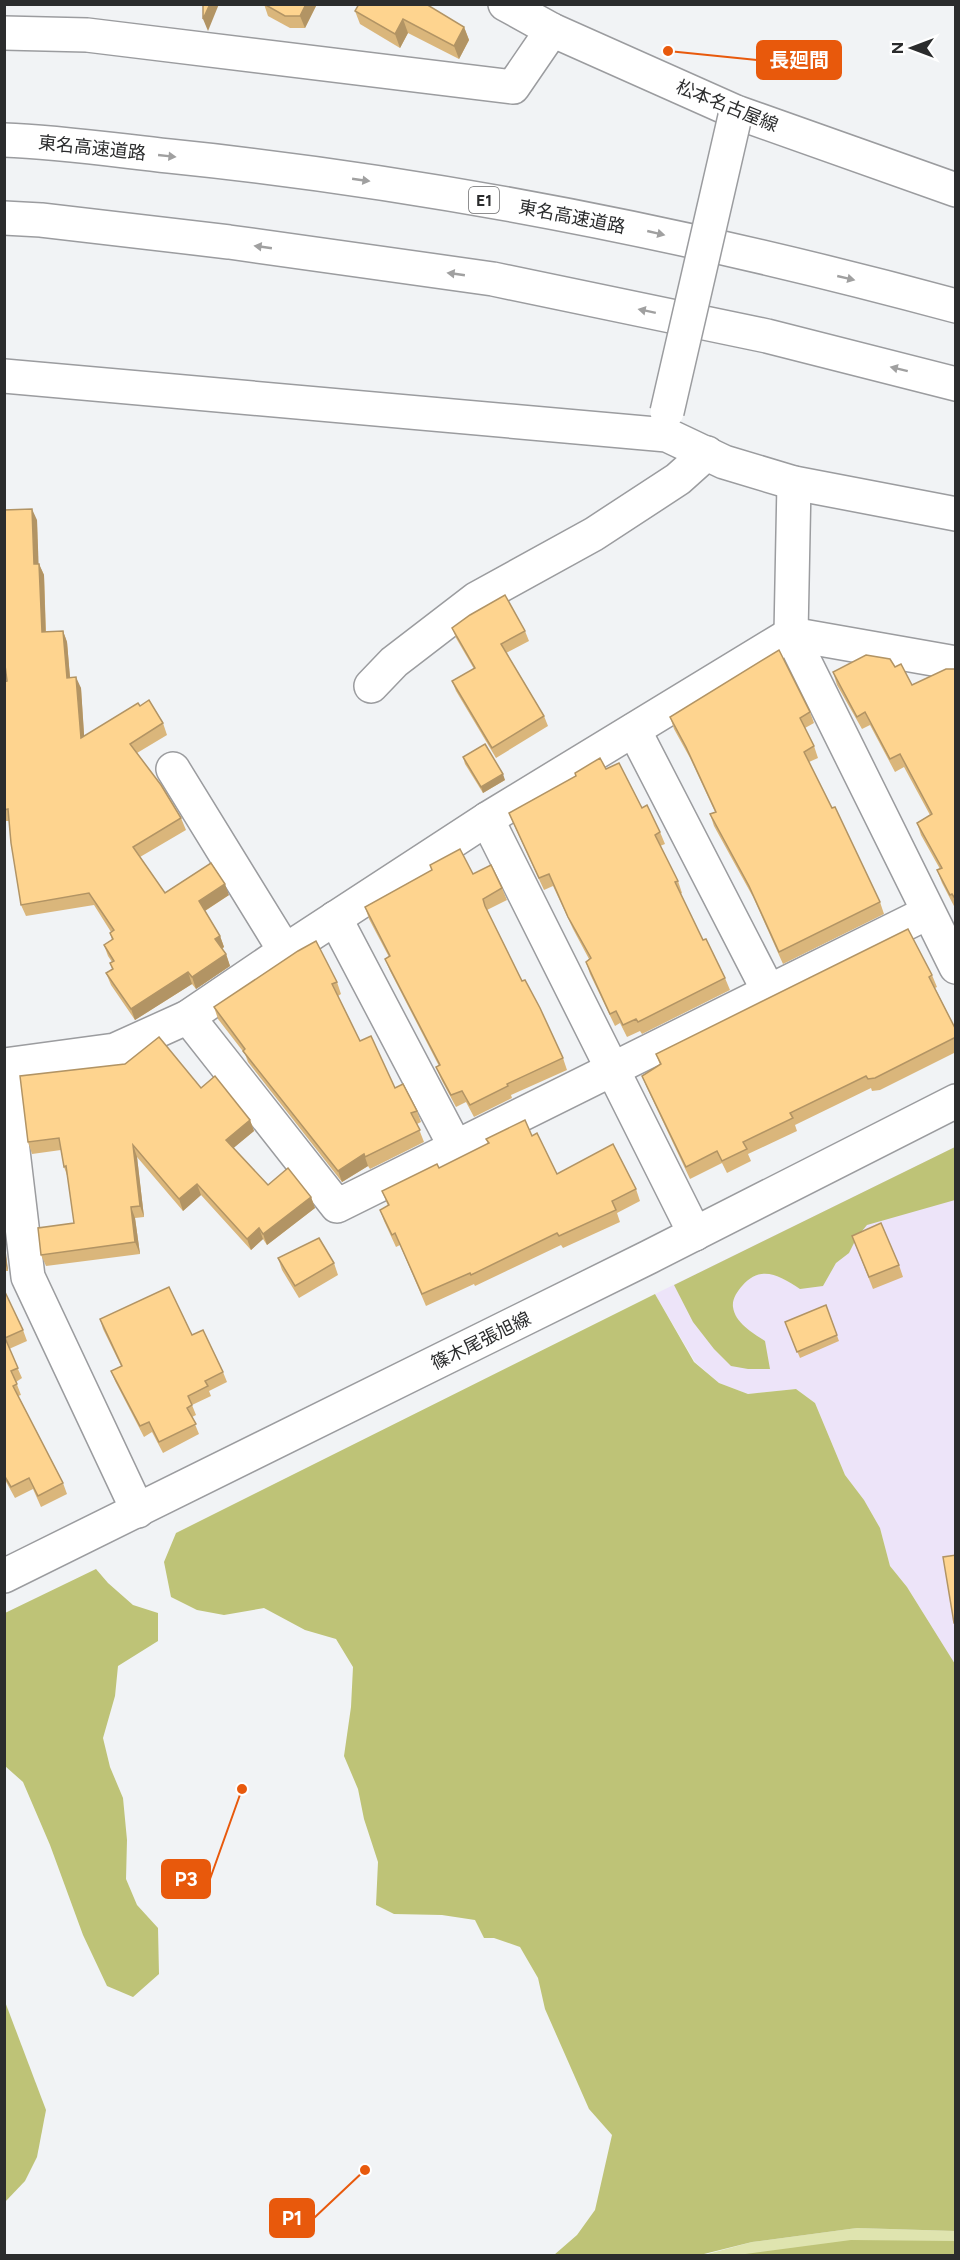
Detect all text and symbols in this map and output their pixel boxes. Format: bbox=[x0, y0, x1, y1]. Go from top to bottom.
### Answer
north arrow bbox=[882, 18, 942, 78]
callout: 長廻間 bbox=[757, 41, 841, 79]
text: N bbox=[888, 42, 907, 54]
text: 長廻間 bbox=[769, 48, 829, 72]
street label: 松本名古屋線 bbox=[673, 76, 781, 136]
street label: 東名高速道路 bbox=[37, 131, 147, 165]
one-way arrow bbox=[158, 151, 177, 161]
one-way arrow bbox=[351, 176, 370, 185]
road number: E1 bbox=[469, 187, 499, 213]
street label: 東名高速道路 bbox=[517, 196, 627, 238]
one-way arrow bbox=[647, 229, 665, 239]
one-way arrow bbox=[253, 242, 272, 251]
one-way arrow bbox=[447, 269, 466, 278]
one-way arrow bbox=[836, 273, 855, 283]
one-way arrow bbox=[638, 306, 657, 315]
one-way arrow bbox=[890, 364, 908, 374]
street label: 篠木尾張旭線 bbox=[428, 1307, 534, 1375]
callout: P3 bbox=[162, 1860, 210, 1898]
text: P3 bbox=[174, 1867, 198, 1891]
callout: P1 bbox=[270, 2199, 314, 2237]
text: P1 bbox=[282, 2206, 302, 2230]

